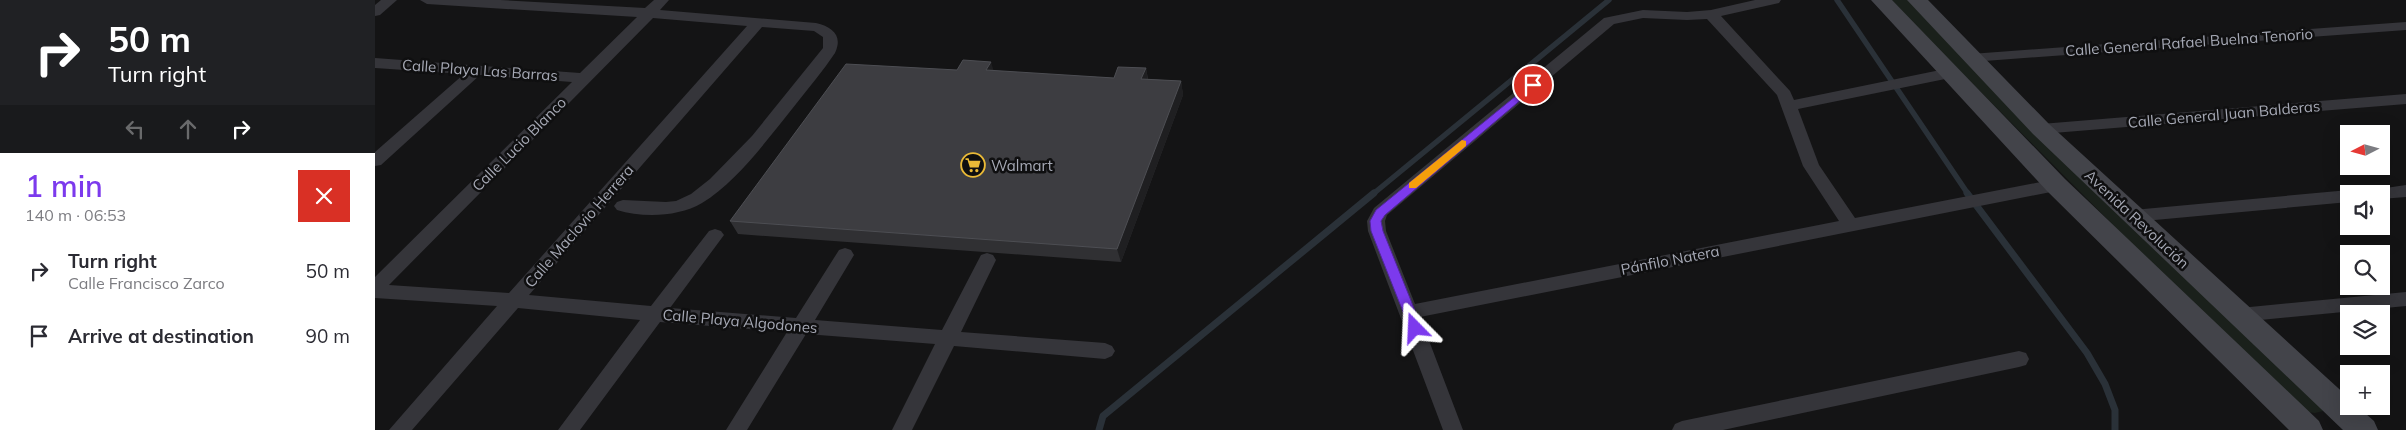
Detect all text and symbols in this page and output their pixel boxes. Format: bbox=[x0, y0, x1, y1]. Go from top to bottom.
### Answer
text: 50 m bbox=[108, 17, 191, 61]
icon: right bbox=[25, 20, 90, 85]
street label: Calle General Rafael Buelna Tenorio bbox=[2064, 24, 2314, 60]
street label: Calle Playa Las Barras bbox=[401, 55, 559, 85]
text: Turn right bbox=[108, 60, 206, 88]
pin bbox=[1512, 64, 1554, 106]
icon: arrive bbox=[1519, 71, 1547, 99]
street label: Calle Lucio Blanco bbox=[468, 93, 570, 195]
street label: Calle General Juan Balderas bbox=[2127, 96, 2321, 132]
icon: left bbox=[121, 115, 149, 143]
icon: ahead bbox=[174, 115, 202, 143]
icon: right bbox=[227, 115, 255, 143]
north arrow bbox=[2340, 125, 2390, 175]
map controls bbox=[2340, 125, 2390, 415]
supermarket icon: Walmart bbox=[960, 152, 986, 178]
place label: Walmart bbox=[991, 156, 1053, 175]
street label: Calle Maclovio Herrera bbox=[520, 161, 638, 291]
street label: Avenida Revolución bbox=[2081, 166, 2193, 272]
text: 1 min bbox=[25, 167, 103, 205]
button: close bbox=[298, 170, 350, 222]
button: sound bbox=[2340, 185, 2390, 235]
text: 140 m · 06:53 bbox=[25, 205, 126, 225]
street label: Pánfilo Natera bbox=[1619, 241, 1721, 279]
button: search bbox=[2340, 245, 2390, 295]
text: Turn right bbox=[68, 249, 157, 273]
icon: right bbox=[25, 257, 53, 285]
text: 50 m bbox=[306, 259, 350, 283]
text: Calle Francisco Zarco bbox=[68, 273, 225, 293]
position arrow bbox=[1388, 301, 1440, 353]
street label: Calle Playa Algodones bbox=[662, 305, 818, 337]
button: layers bbox=[2340, 305, 2390, 355]
icon: arrive bbox=[25, 322, 53, 350]
text: Arrive at destination bbox=[68, 324, 254, 348]
text: 90 m bbox=[306, 324, 350, 348]
button: + bbox=[2340, 365, 2390, 415]

